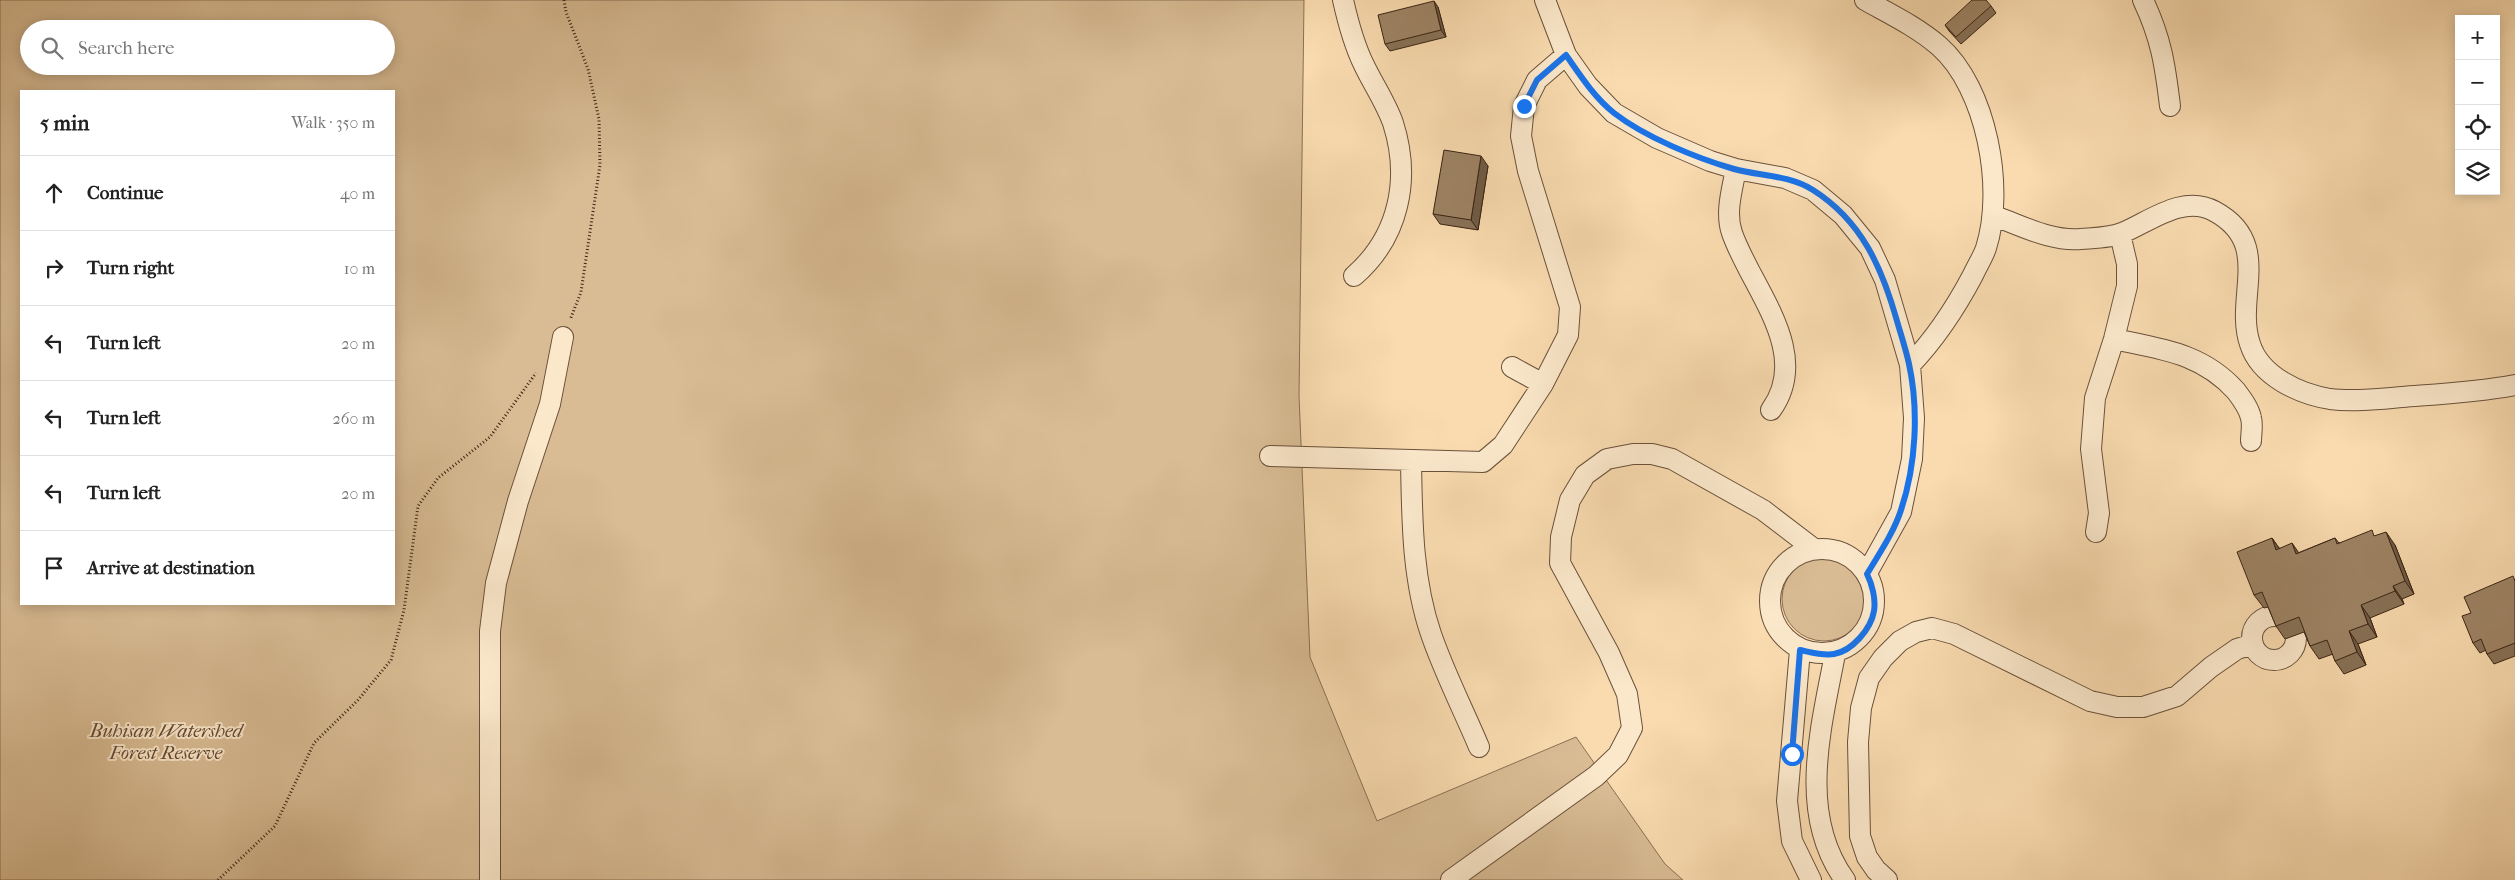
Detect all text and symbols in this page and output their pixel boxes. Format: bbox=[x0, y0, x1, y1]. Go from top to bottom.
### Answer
map controls bbox=[2455, 15, 2500, 195]
button: + bbox=[2455, 15, 2500, 60]
search box bbox=[20, 20, 395, 75]
icon: search bbox=[38, 34, 66, 62]
text: Search here bbox=[78, 37, 174, 59]
button: − bbox=[2455, 60, 2500, 105]
route end bbox=[1513, 95, 1536, 118]
button: locate bbox=[2455, 105, 2500, 150]
text: 5 min bbox=[40, 111, 89, 135]
text: Walk · 350 m bbox=[291, 113, 375, 132]
button: layers bbox=[2455, 150, 2500, 195]
icon: ahead bbox=[40, 179, 68, 207]
text: Continue bbox=[87, 182, 163, 204]
text: 40 m bbox=[340, 184, 375, 203]
icon: right bbox=[40, 254, 68, 282]
text: Turn right bbox=[87, 257, 174, 279]
text: 10 m bbox=[344, 259, 375, 278]
icon: left bbox=[40, 329, 68, 357]
text: Turn left bbox=[87, 332, 161, 354]
text: 20 m bbox=[341, 334, 375, 353]
icon: left bbox=[40, 404, 68, 432]
text: Turn left bbox=[87, 407, 161, 429]
text: 260 m bbox=[333, 409, 375, 428]
icon: left bbox=[40, 479, 68, 507]
text: Turn left bbox=[87, 482, 161, 504]
text: 20 m bbox=[341, 484, 375, 503]
icon: arrive bbox=[40, 554, 68, 582]
text: Arrive at destination bbox=[87, 557, 255, 579]
park label: Buhisan Watershed Forest Reserve bbox=[89, 720, 245, 764]
route start bbox=[1781, 743, 1804, 766]

